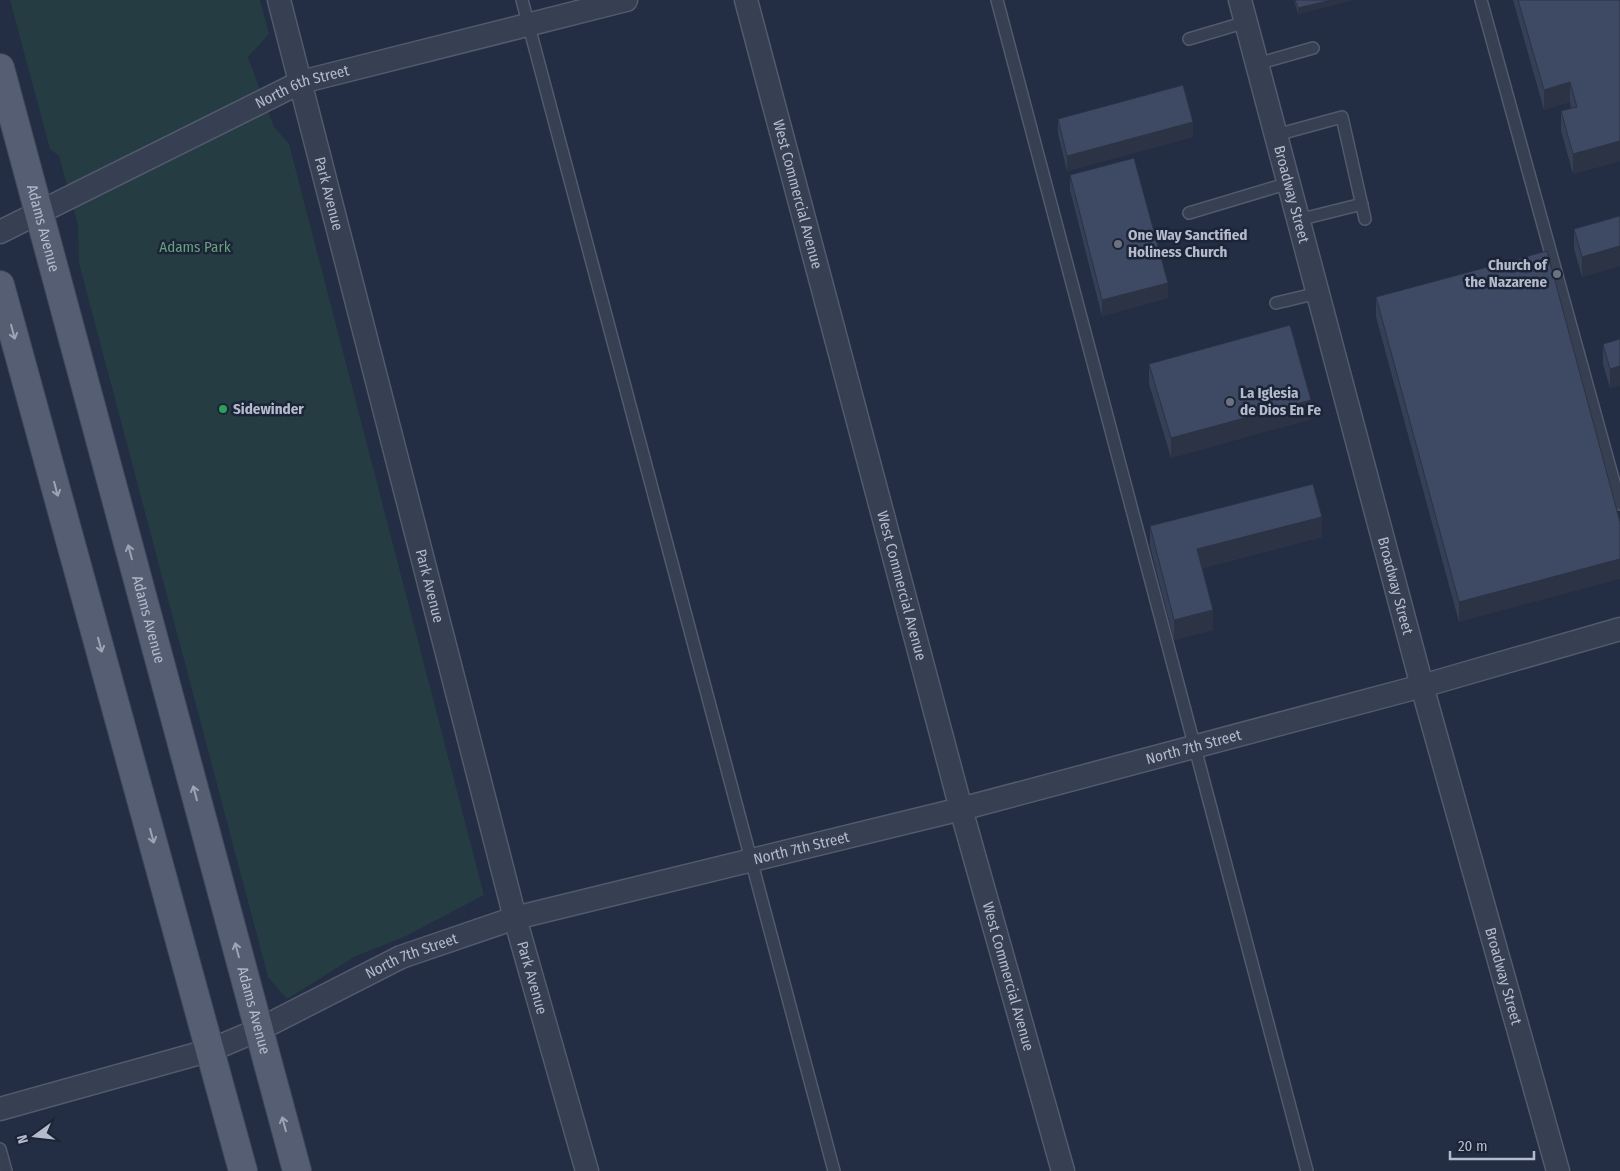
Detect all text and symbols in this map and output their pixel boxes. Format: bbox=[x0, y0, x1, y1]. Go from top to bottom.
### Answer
street label: North 6th Street bbox=[252, 61, 351, 112]
street label: West Commercial Avenue bbox=[769, 118, 826, 271]
street label: Broadway Street bbox=[1270, 144, 1313, 245]
street label: Park Avenue bbox=[311, 155, 347, 232]
street label: Adams Avenue bbox=[23, 183, 64, 274]
place label: One Way Sanctified Holiness Church bbox=[1128, 226, 1247, 261]
park label: Adams Park bbox=[159, 238, 231, 256]
marker: One Way Sanctified Holiness Church bbox=[1112, 238, 1124, 250]
place label: Church of the Nazarene bbox=[1465, 256, 1548, 291]
marker: Church of the Nazarene bbox=[1551, 268, 1563, 280]
one-way arrow bbox=[9, 324, 18, 340]
place label: La Iglesia de Dios En Fe bbox=[1240, 384, 1321, 419]
marker: La Iglesia de Dios En Fe bbox=[1224, 396, 1236, 408]
place label: Sidewinder bbox=[233, 400, 304, 418]
marker: Sidewinder bbox=[217, 403, 229, 415]
one-way arrow bbox=[52, 480, 62, 496]
street label: West Commercial Avenue bbox=[873, 509, 930, 662]
street label: Broadway Street bbox=[1374, 535, 1417, 637]
one-way arrow bbox=[125, 544, 134, 560]
street label: Park Avenue bbox=[412, 547, 448, 625]
street label: Adams Avenue bbox=[128, 574, 169, 665]
one-way arrow bbox=[95, 637, 105, 653]
street label: North 7th Street bbox=[1144, 726, 1243, 768]
one-way arrow bbox=[190, 786, 199, 802]
one-way arrow bbox=[148, 827, 157, 843]
street label: North 7th Street bbox=[752, 828, 851, 868]
street label: West Commercial Avenue bbox=[979, 900, 1038, 1053]
street label: Broadway Street bbox=[1481, 925, 1526, 1027]
street label: North 7th Street bbox=[362, 929, 460, 983]
street label: Park Avenue bbox=[513, 939, 551, 1016]
one-way arrow bbox=[232, 943, 241, 959]
street label: Adams Avenue bbox=[233, 965, 274, 1056]
north arrow bbox=[10, 1111, 60, 1161]
one-way arrow bbox=[279, 1116, 289, 1132]
scale bar bbox=[1450, 1128, 1534, 1160]
text: N bbox=[14, 1133, 32, 1145]
text: 20 m bbox=[1458, 1137, 1488, 1155]

